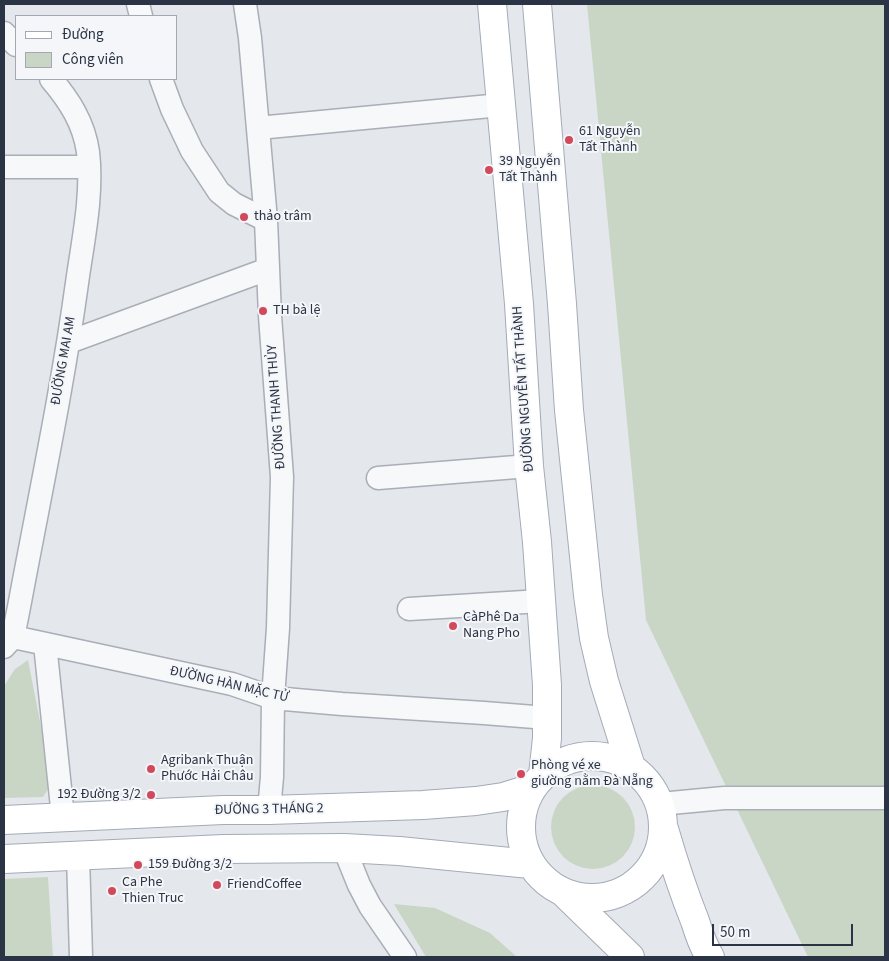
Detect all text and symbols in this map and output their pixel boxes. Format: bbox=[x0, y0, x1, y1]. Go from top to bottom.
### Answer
legend bbox=[15, 15, 178, 80]
text: Đường bbox=[62, 24, 104, 45]
text: Công viên bbox=[62, 49, 124, 70]
place label: 61 Nguyễn Tất Thành bbox=[579, 124, 641, 156]
marker: 61 Nguyễn Tất Thành bbox=[563, 134, 575, 146]
place label: 39 Nguyễn Tất Thành bbox=[499, 154, 561, 186]
marker: 39 Nguyễn Tất Thành bbox=[483, 164, 495, 176]
place label: thảo trâm bbox=[254, 209, 312, 225]
marker: thảo trâm bbox=[238, 211, 250, 223]
place label: TH bà lệ bbox=[273, 303, 320, 319]
marker: TH bà lệ bbox=[257, 305, 269, 317]
street label: ĐƯỜNG NGUYỄN TẤT THÀNH bbox=[510, 305, 538, 473]
street label: ĐƯỜNG MAI AM bbox=[48, 315, 80, 407]
street label: ĐƯỜNG THANH THỦY bbox=[264, 344, 290, 470]
place label: CàPhê Da Nang Pho bbox=[463, 610, 520, 642]
marker: CàPhê Da Nang Pho bbox=[447, 620, 459, 632]
street label: ĐƯỜNG HÀN MẶC TỬ bbox=[168, 663, 290, 707]
place label: Agribank Thuận Phước Hải Châu bbox=[161, 753, 254, 786]
place label: Phòng vé xe giường nằm Đà Nẵng bbox=[531, 758, 653, 790]
marker: Agribank Thuận Phước Hải Châu bbox=[145, 763, 157, 775]
marker: Phòng vé xe giường nằm Đà Nẵng bbox=[515, 768, 527, 780]
place label: 192 Đường 3/2 bbox=[57, 787, 141, 803]
marker: 192 Đường 3/2 bbox=[145, 789, 157, 801]
street label: ĐƯỜNG 3 THÁNG 2 bbox=[214, 801, 324, 819]
place label: 159 Đường 3/2 bbox=[148, 857, 232, 873]
marker: 159 Đường 3/2 bbox=[132, 859, 144, 871]
place label: Ca Phe Thien Truc bbox=[122, 875, 184, 908]
place label: FriendCoffee bbox=[227, 877, 302, 893]
marker: FriendCoffee bbox=[211, 879, 223, 891]
marker: Ca Phe Thien Truc bbox=[106, 885, 118, 897]
scale bar bbox=[714, 914, 855, 946]
text: 50 m bbox=[720, 922, 750, 943]

